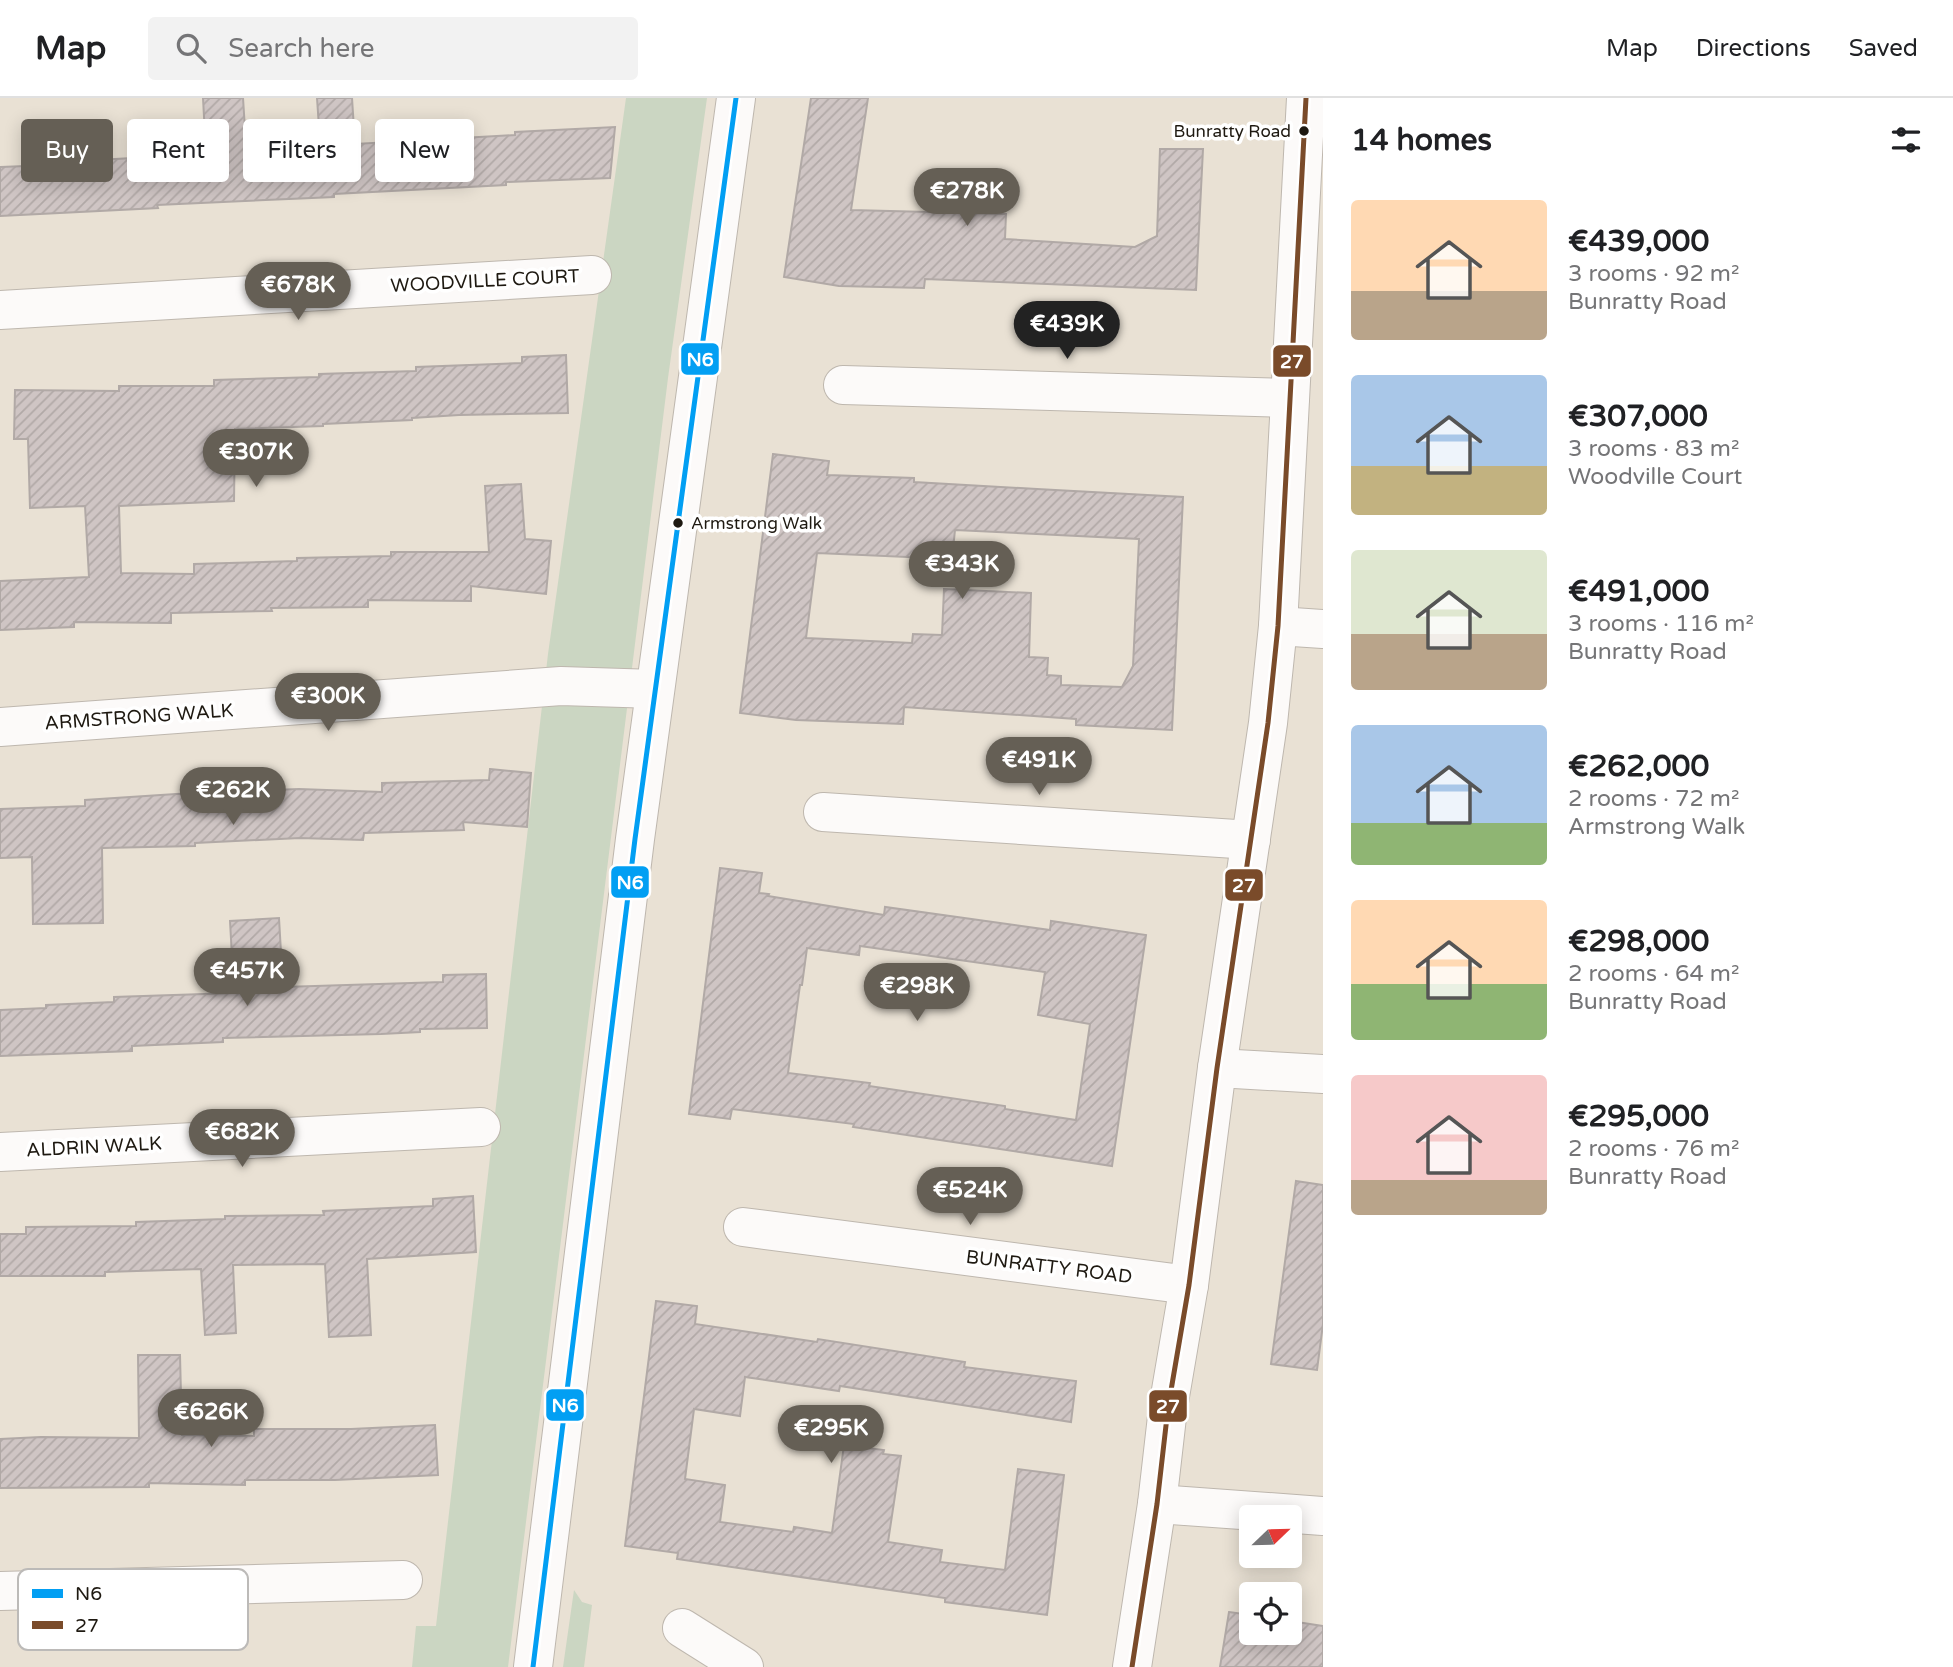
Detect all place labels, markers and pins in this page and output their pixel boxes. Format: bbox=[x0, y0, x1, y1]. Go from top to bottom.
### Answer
place label: Bunratty Road bbox=[1174, 121, 1291, 142]
marker: Bunratty Road bbox=[1297, 124, 1311, 138]
pin: €278K bbox=[918, 169, 1016, 228]
pin: €678K bbox=[249, 262, 347, 322]
pin: €439K bbox=[1018, 302, 1116, 361]
pin: €307K bbox=[207, 430, 305, 489]
place label: Armstrong Walk bbox=[691, 513, 822, 534]
marker: Armstrong Walk bbox=[671, 516, 685, 530]
pin: €343K bbox=[913, 542, 1011, 601]
pin: €300K bbox=[279, 674, 377, 733]
pin: €491K bbox=[990, 738, 1088, 797]
pin: €262K bbox=[184, 768, 282, 827]
pin: €457K bbox=[198, 948, 296, 1008]
pin: €298K bbox=[868, 964, 966, 1023]
pin: €682K bbox=[193, 1110, 291, 1169]
pin: €524K bbox=[921, 1168, 1019, 1227]
pin: €626K bbox=[162, 1390, 260, 1449]
pin: €295K bbox=[782, 1406, 880, 1465]

